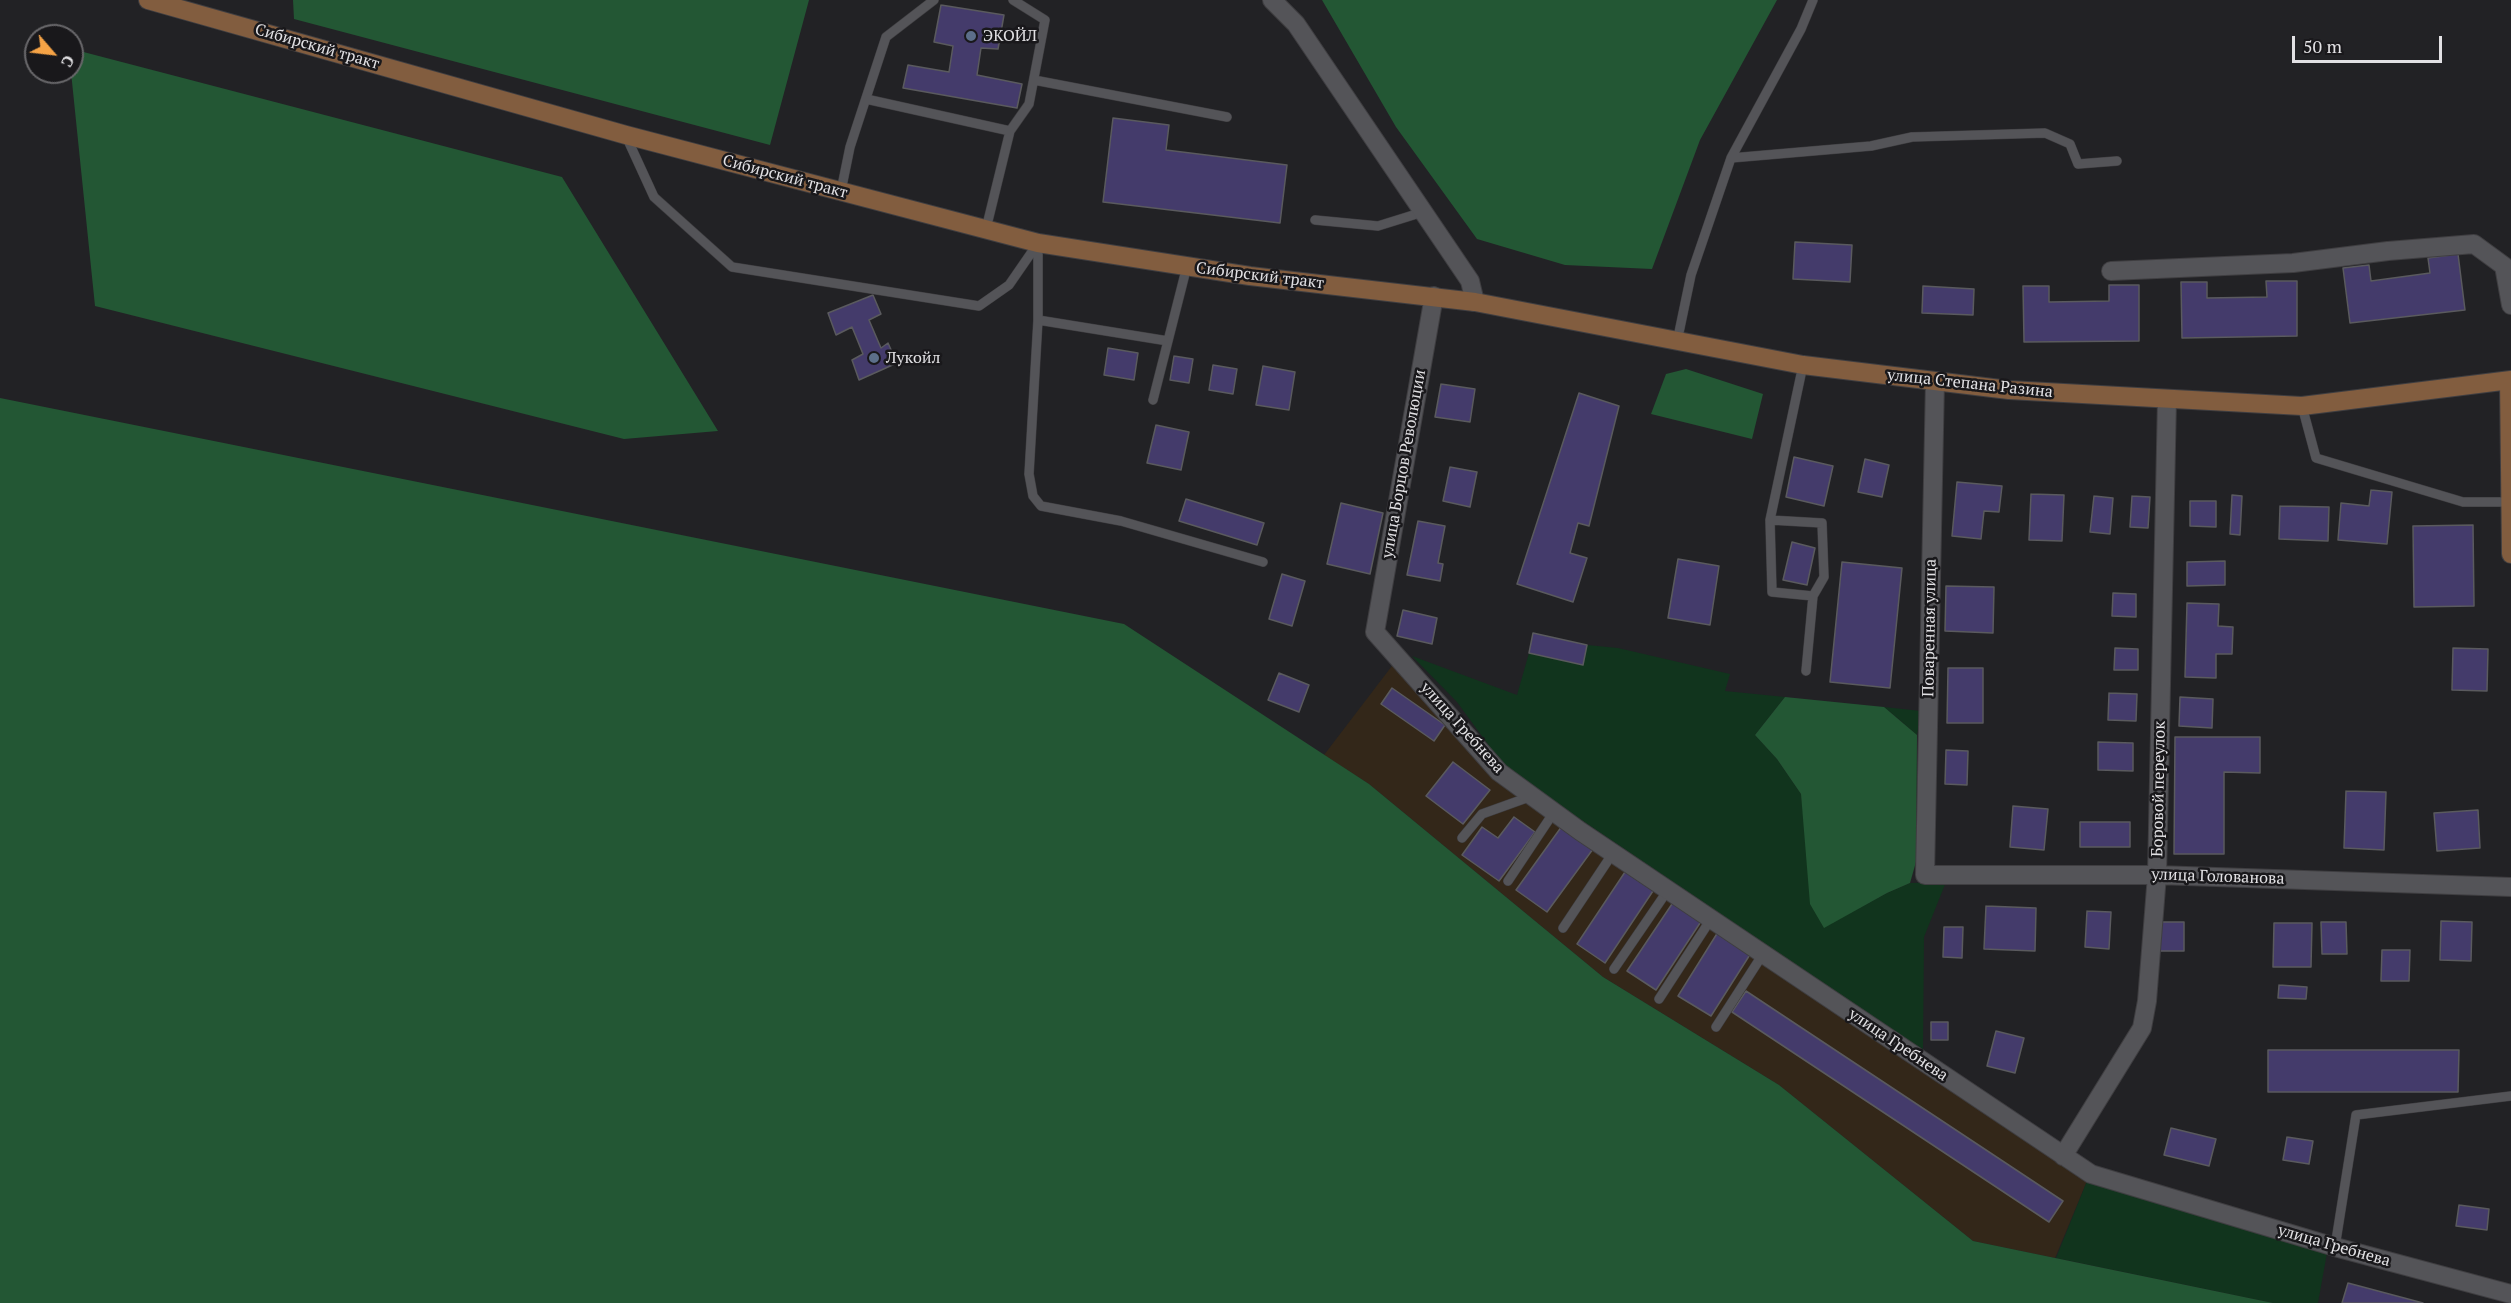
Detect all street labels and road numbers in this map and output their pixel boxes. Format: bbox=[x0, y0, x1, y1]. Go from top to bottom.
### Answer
street label: Сибирский тракт bbox=[253, 20, 381, 74]
street label: Сибирский тракт bbox=[720, 151, 850, 203]
street label: Сибирский тракт bbox=[1195, 259, 1325, 293]
street label: улица Степана Разина bbox=[1886, 366, 2054, 402]
street label: улица Борцов Революции bbox=[1378, 368, 1430, 560]
street label: Поваренная улица bbox=[1919, 559, 1941, 697]
street label: улица Гребнева bbox=[1416, 679, 1508, 777]
street label: Боровой переулок bbox=[2148, 721, 2170, 857]
street label: улица Голованова bbox=[2151, 865, 2285, 889]
street label: улица Гребнева bbox=[1845, 1005, 1951, 1085]
street label: улица Гребнева bbox=[2276, 1221, 2392, 1271]

